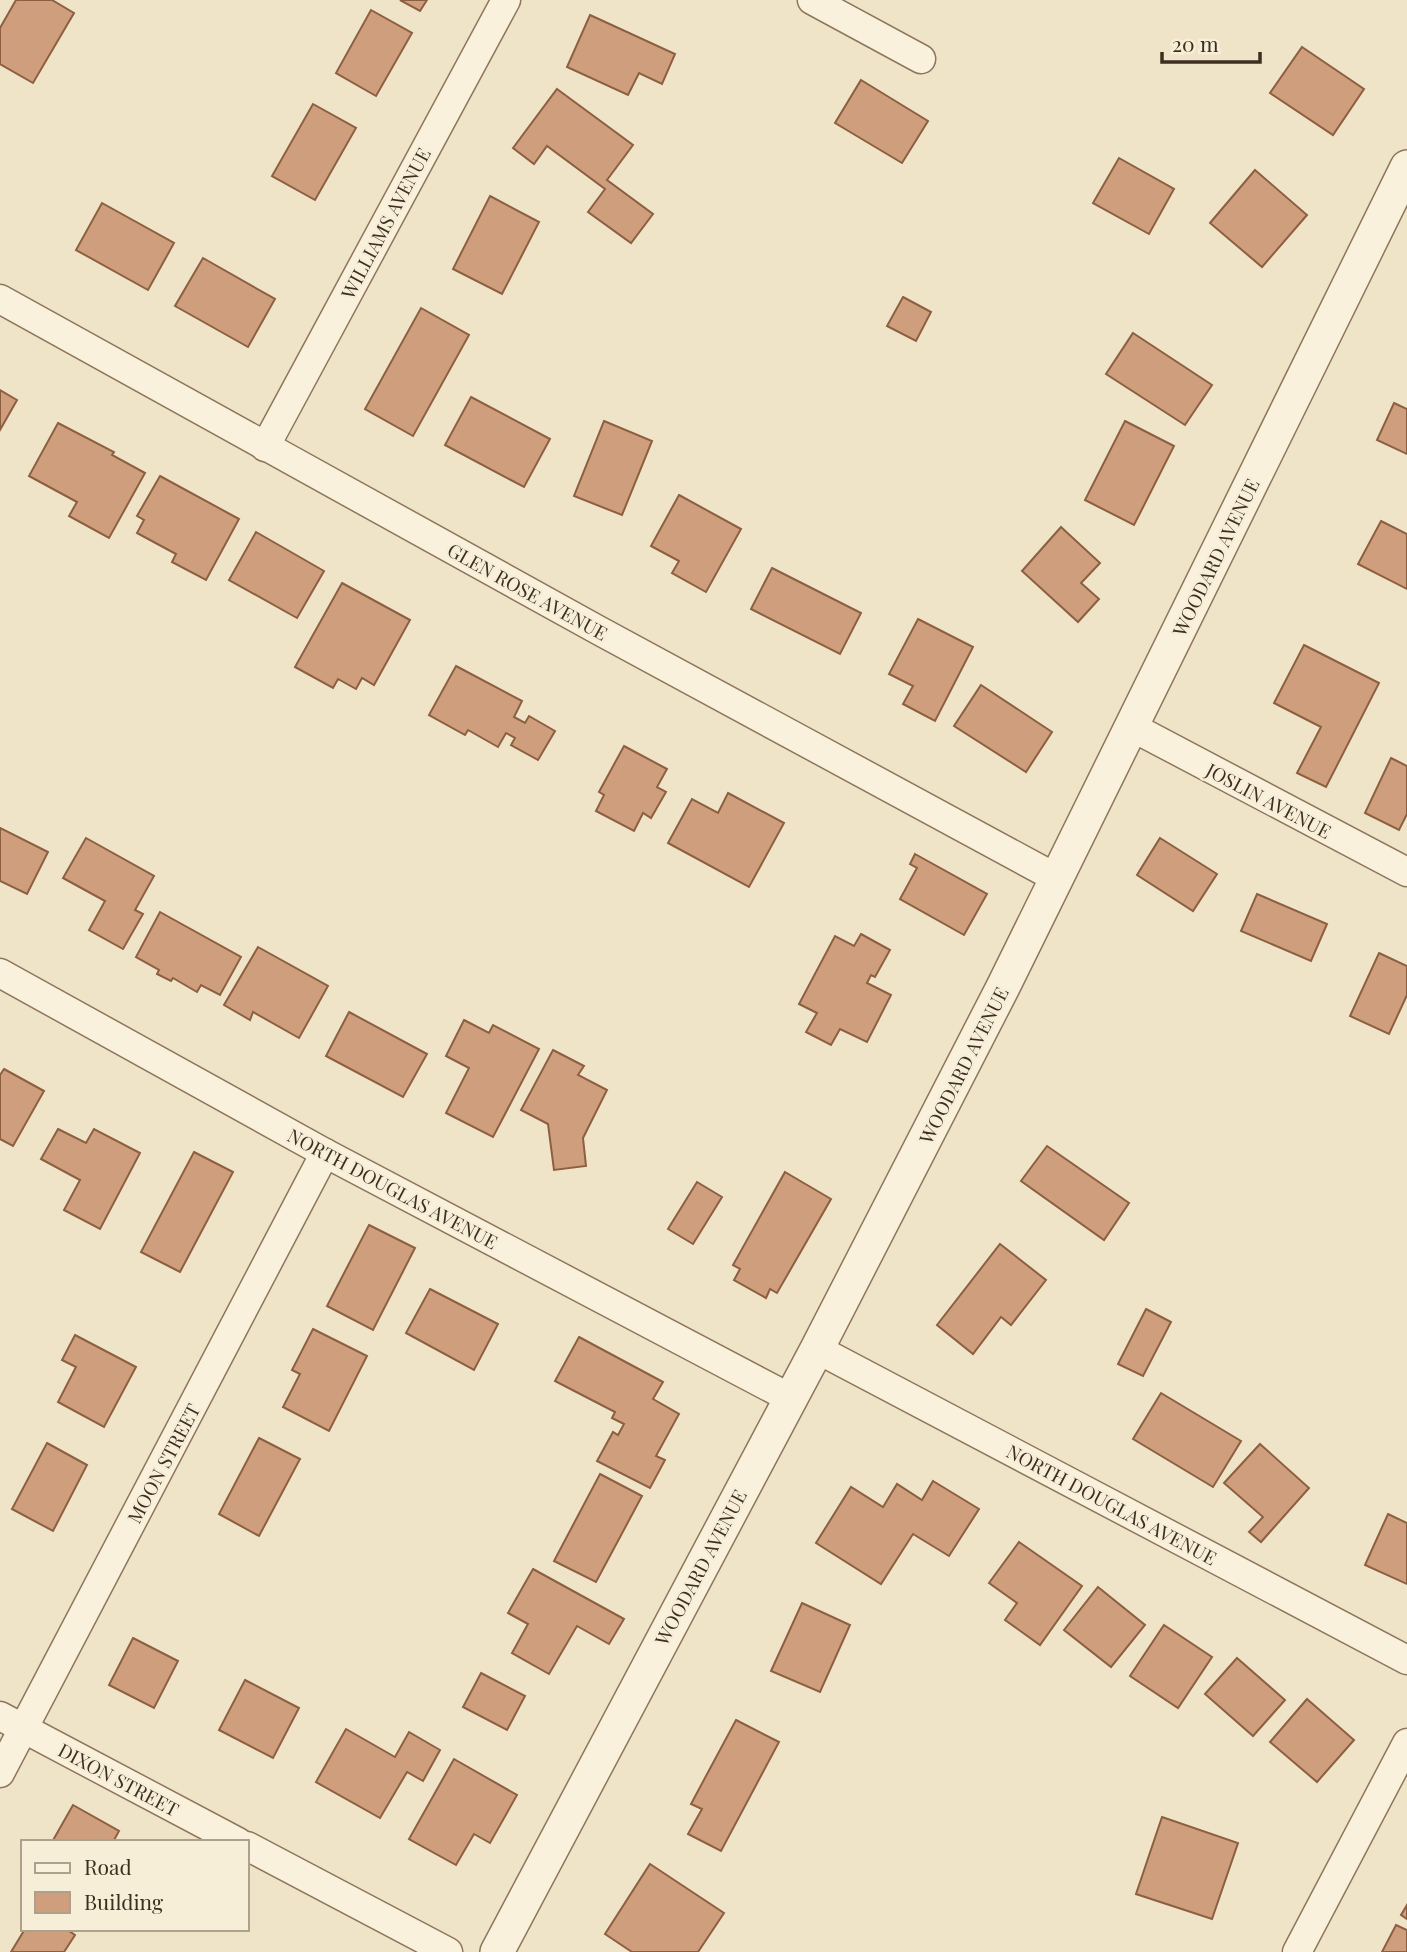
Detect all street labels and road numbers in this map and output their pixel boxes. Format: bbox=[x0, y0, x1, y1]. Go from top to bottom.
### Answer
street label: WILLIAMS AVENUE bbox=[334, 143, 436, 304]
street label: WOODARD AVENUE bbox=[1165, 474, 1264, 641]
street label: GLEN ROSE AVENUE bbox=[443, 536, 613, 646]
street label: JOSLIN AVENUE bbox=[1201, 756, 1336, 844]
street label: WOODARD AVENUE bbox=[912, 982, 1014, 1149]
street label: NORTH DOUGLAS AVENUE bbox=[284, 1122, 502, 1254]
street label: MOON STREET bbox=[121, 1399, 206, 1527]
street label: NORTH DOUGLAS AVENUE bbox=[1003, 1438, 1221, 1570]
street label: WOODARD AVENUE bbox=[648, 1485, 752, 1650]
street label: DIXON STREET bbox=[54, 1736, 184, 1822]

